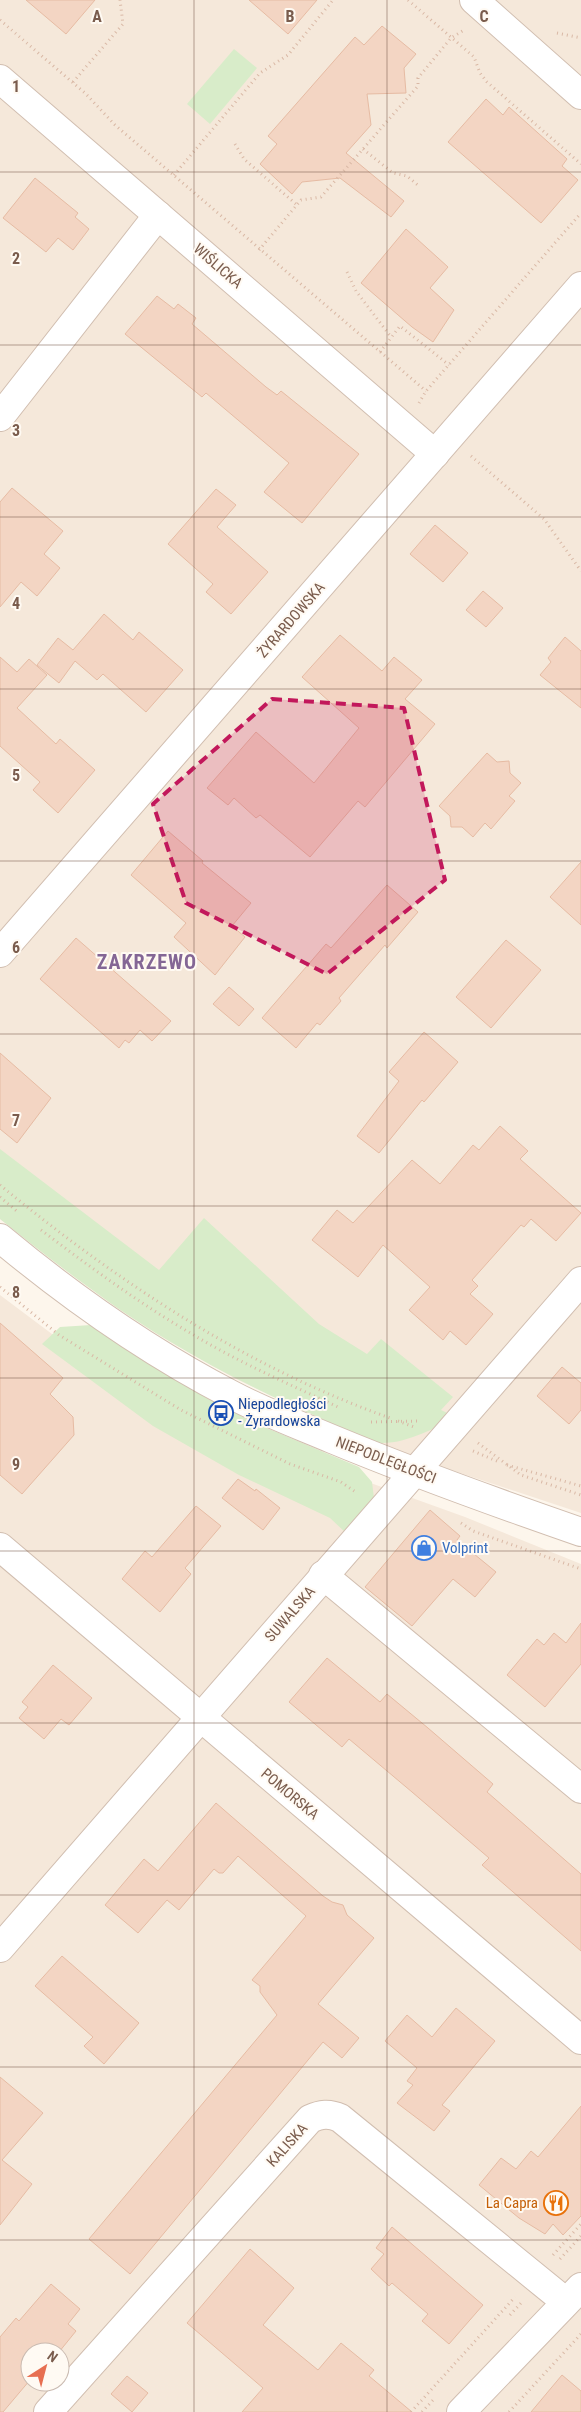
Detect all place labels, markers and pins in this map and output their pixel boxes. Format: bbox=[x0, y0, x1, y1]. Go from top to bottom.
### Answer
place label: Niepodległości - Żyrardowska bbox=[238, 1395, 327, 1430]
bus stop icon: Niepodległości - Żyrardowska bbox=[208, 1400, 234, 1426]
shop icon: Volprint bbox=[411, 1535, 437, 1561]
place label: Volprint bbox=[442, 1539, 488, 1557]
restaurant icon: La Capra bbox=[543, 2190, 569, 2216]
place label: La Capra bbox=[486, 2194, 538, 2212]

